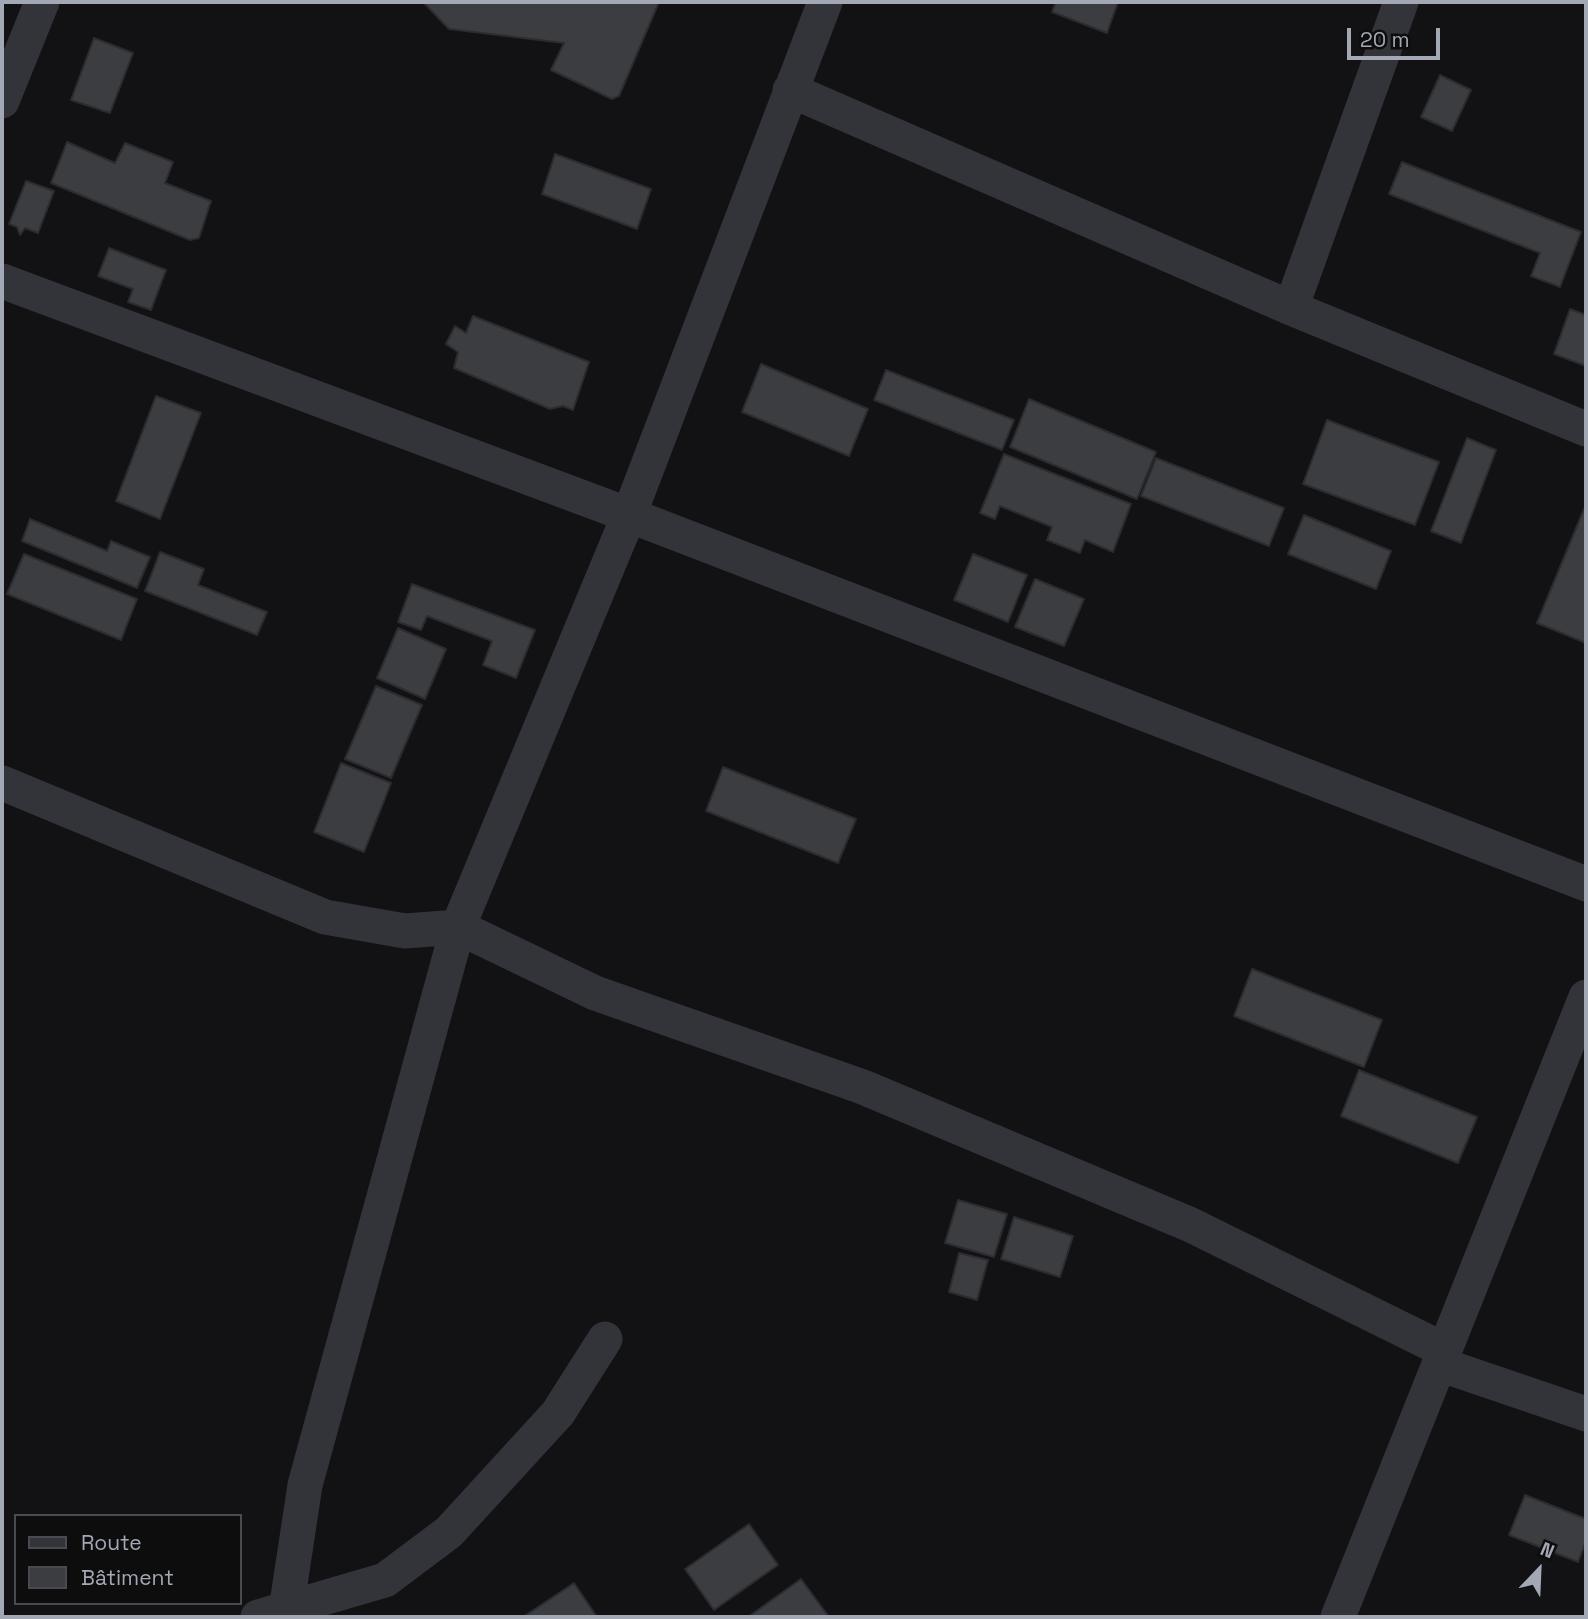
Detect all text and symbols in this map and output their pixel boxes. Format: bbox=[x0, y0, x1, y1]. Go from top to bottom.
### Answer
scale bar bbox=[1350, 14, 1443, 58]
text: 20 m bbox=[1360, 26, 1410, 53]
legend bbox=[14, 1514, 242, 1605]
text: Route bbox=[81, 1529, 142, 1556]
north arrow bbox=[1504, 1535, 1574, 1605]
text: N bbox=[1537, 1536, 1558, 1564]
text: Bâtiment bbox=[81, 1564, 174, 1591]

